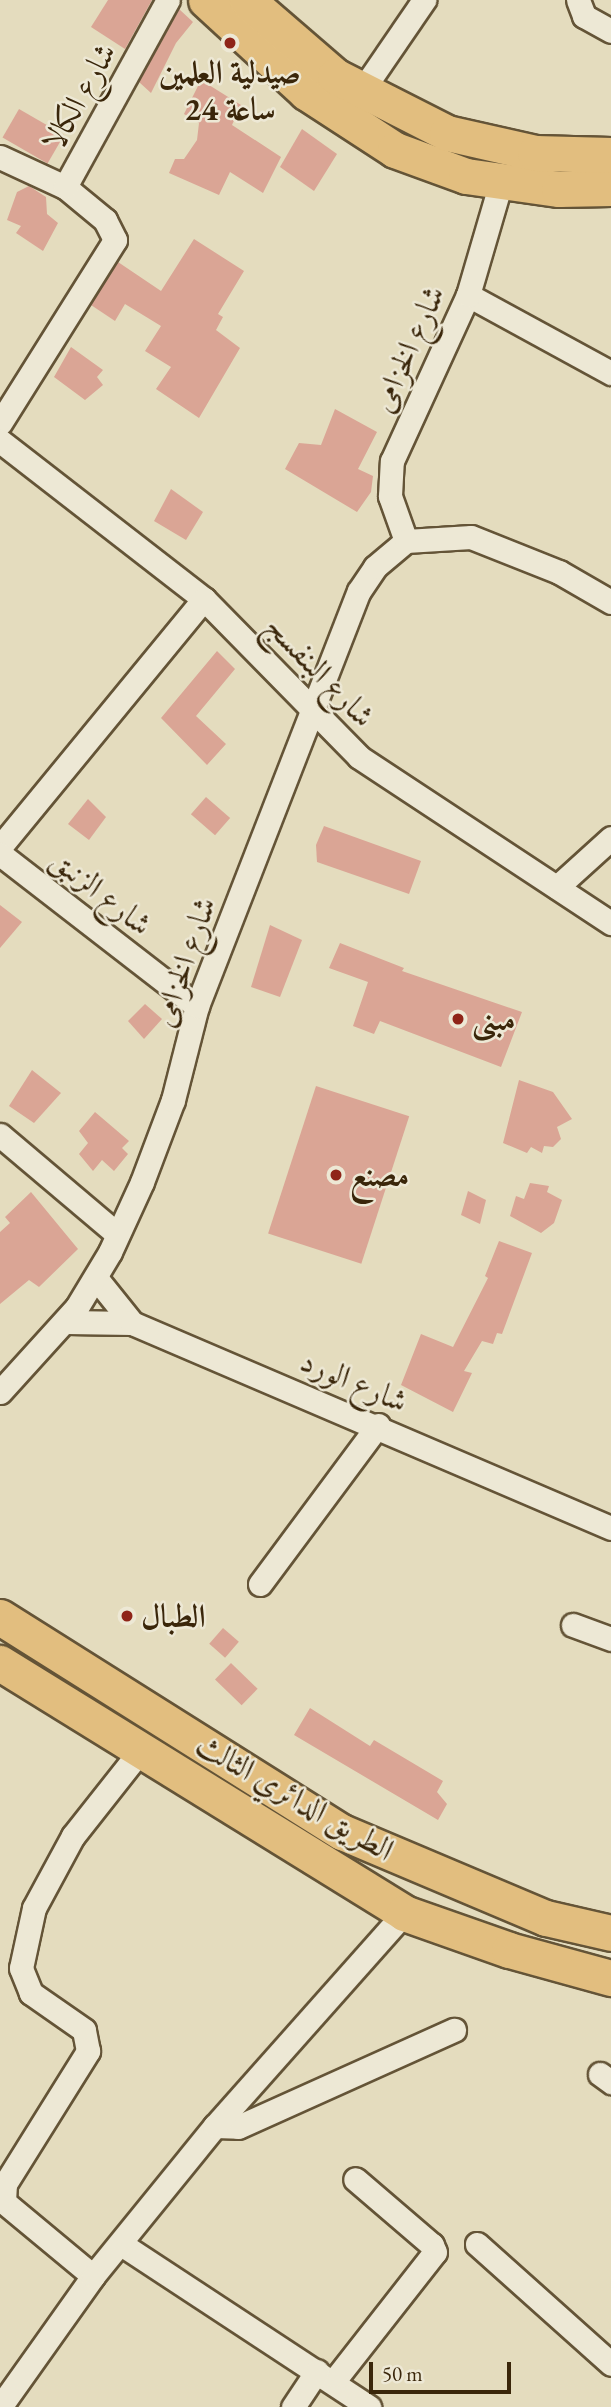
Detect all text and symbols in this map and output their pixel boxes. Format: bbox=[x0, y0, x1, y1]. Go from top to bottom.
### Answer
marker: صيدلية العلمين 24 ساعة bbox=[222, 35, 238, 51]
street label: شارع الكالا bbox=[34, 36, 124, 158]
place label: صيدلية العلمين 24 ساعة bbox=[159, 54, 301, 129]
street label: شارع الخزامى bbox=[363, 280, 453, 418]
street label: شارع البنفسج bbox=[257, 607, 383, 735]
street label: شارع الزنبق bbox=[42, 840, 160, 944]
street label: شارع الخزامى bbox=[144, 892, 224, 1032]
place label: مبنى bbox=[472, 1000, 516, 1038]
marker: مبنى bbox=[450, 1011, 466, 1027]
place label: مصنع bbox=[350, 1156, 409, 1194]
marker: مصنع bbox=[328, 1167, 344, 1183]
street label: شارع الورد bbox=[295, 1341, 413, 1421]
place label: الطبال bbox=[141, 1597, 206, 1635]
marker: الطبال bbox=[119, 1608, 135, 1624]
street label: الطريق الدائري الثالث bbox=[189, 1725, 401, 1869]
scale bar bbox=[373, 2348, 515, 2392]
text: 50 m bbox=[382, 2360, 423, 2387]

